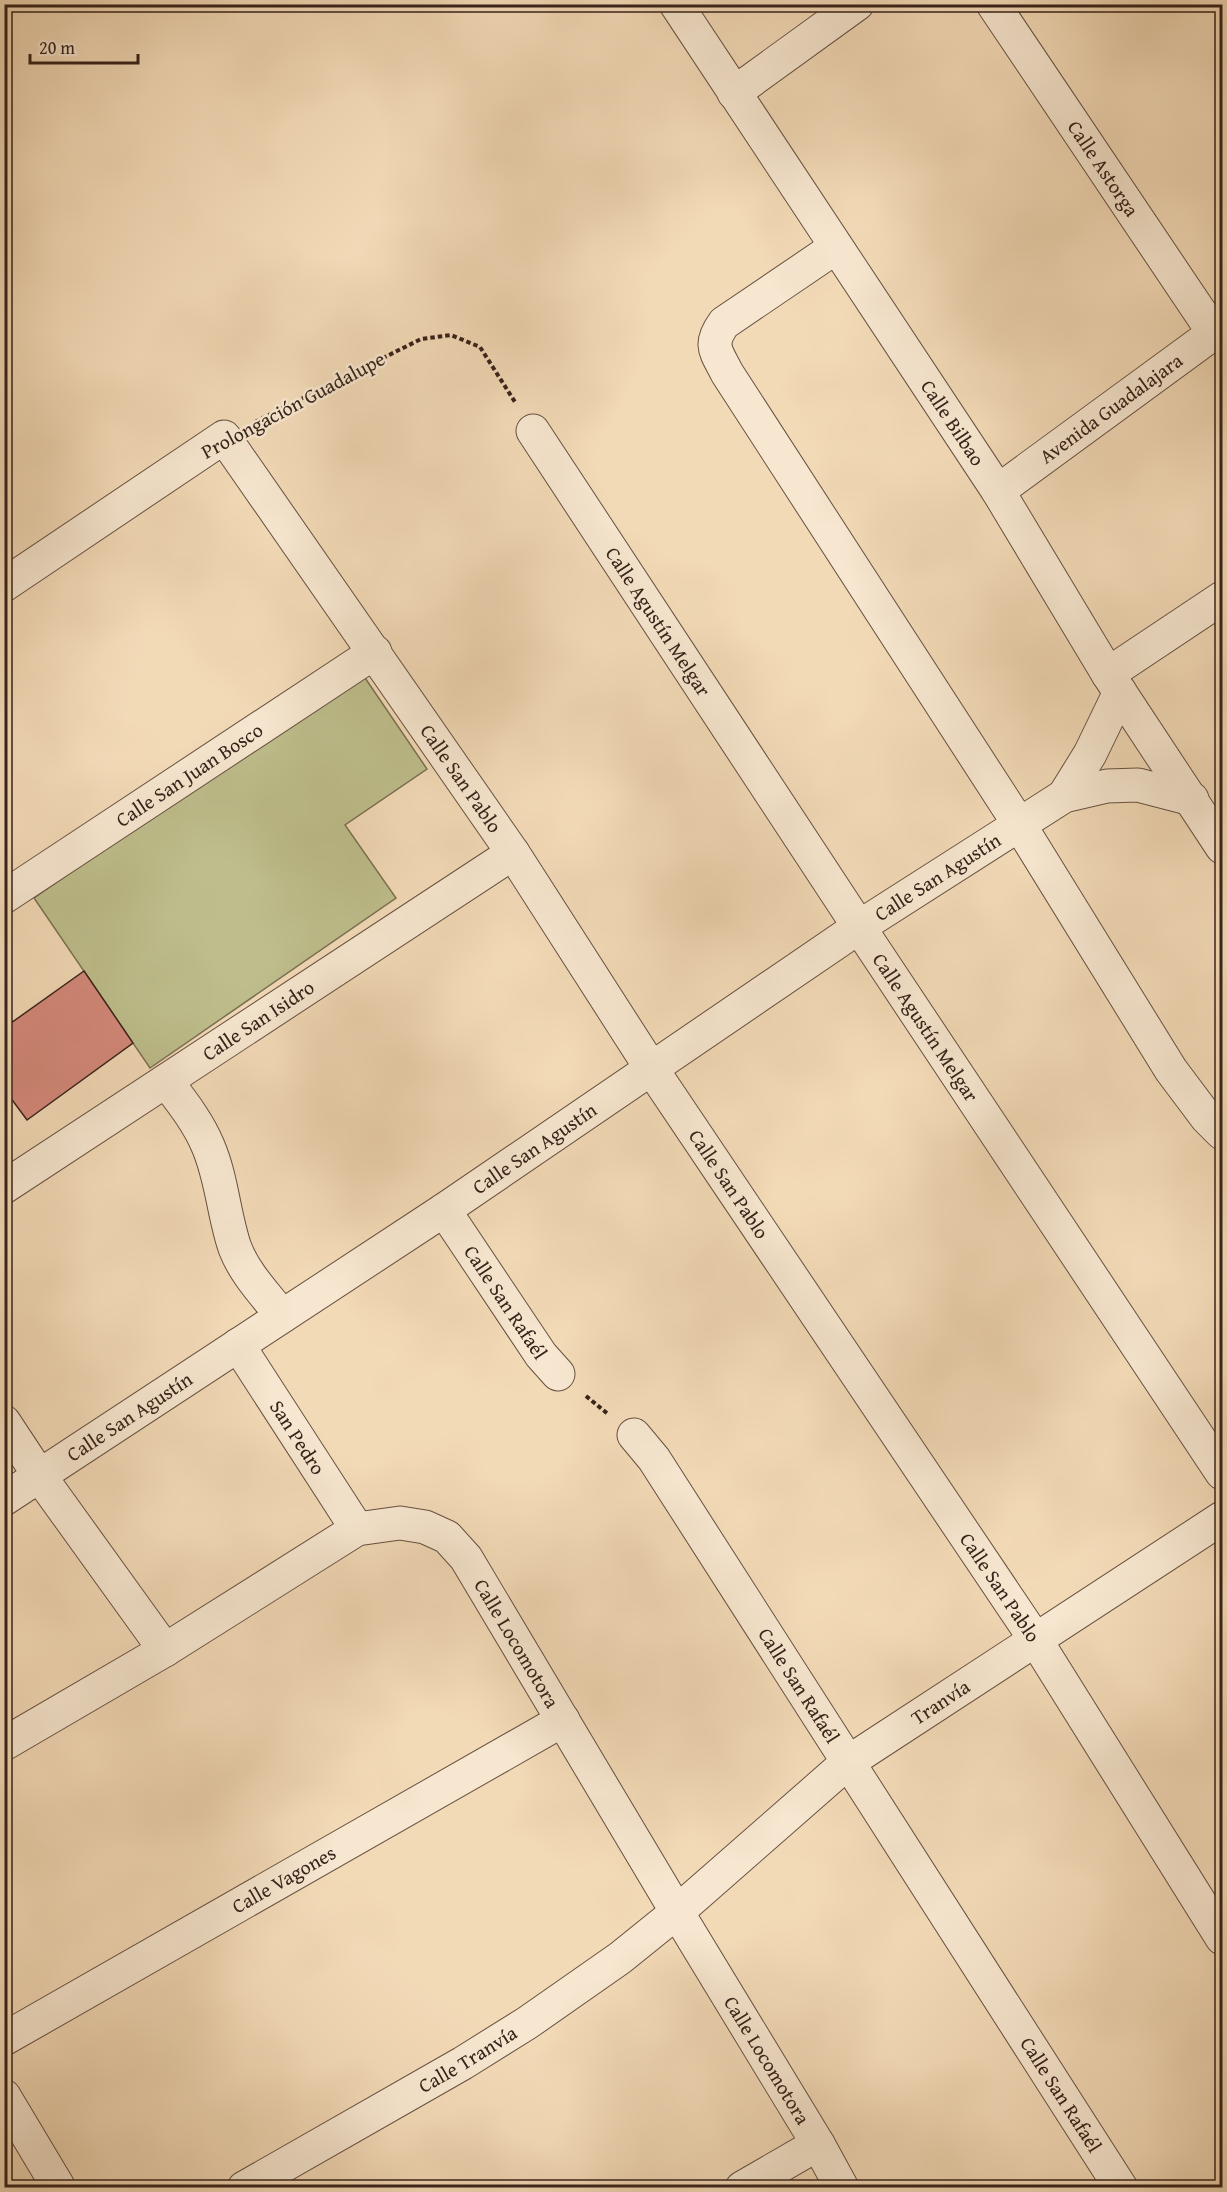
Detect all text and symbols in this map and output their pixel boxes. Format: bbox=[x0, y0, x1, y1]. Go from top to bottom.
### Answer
scale bar bbox=[30, 27, 138, 65]
text: 20 m bbox=[39, 34, 75, 61]
street label: Calle Astorga bbox=[1061, 114, 1147, 222]
street label: Prolongación Guadalupe bbox=[196, 344, 390, 465]
street label: Avenida Guadalajara bbox=[1033, 345, 1189, 470]
street label: Calle Bilbao bbox=[914, 374, 992, 471]
street label: Calle Agustín Melgar bbox=[599, 541, 718, 702]
street label: Calle San Juan Bosco bbox=[110, 715, 268, 833]
street label: Calle San Pablo bbox=[414, 718, 510, 839]
street label: Calle San Agustín bbox=[868, 825, 1006, 928]
street label: Calle Agustín Melgar bbox=[866, 947, 986, 1107]
street label: Calle San Isidro bbox=[196, 972, 320, 1067]
street label: Calle San Agustín bbox=[466, 1095, 602, 1201]
street label: Calle San Pablo bbox=[682, 1123, 777, 1244]
street label: Calle San Rafaél bbox=[457, 1239, 555, 1365]
street label: Calle San Agustín bbox=[61, 1364, 198, 1468]
street label: San Pedro bbox=[263, 1394, 333, 1480]
street label: Calle San Pablo bbox=[953, 1526, 1048, 1648]
street label: Calle Locomotora bbox=[468, 1573, 567, 1714]
street label: Calle San Rafaél bbox=[752, 1622, 847, 1749]
street label: Tranvía bbox=[905, 1671, 976, 1731]
street label: Calle Vagones bbox=[226, 1838, 341, 1920]
street label: Calle Locomotora bbox=[717, 1990, 818, 2130]
street label: Calle Tranvía bbox=[413, 2018, 523, 2100]
street label: Calle San Rafaél bbox=[1014, 2031, 1110, 2158]

